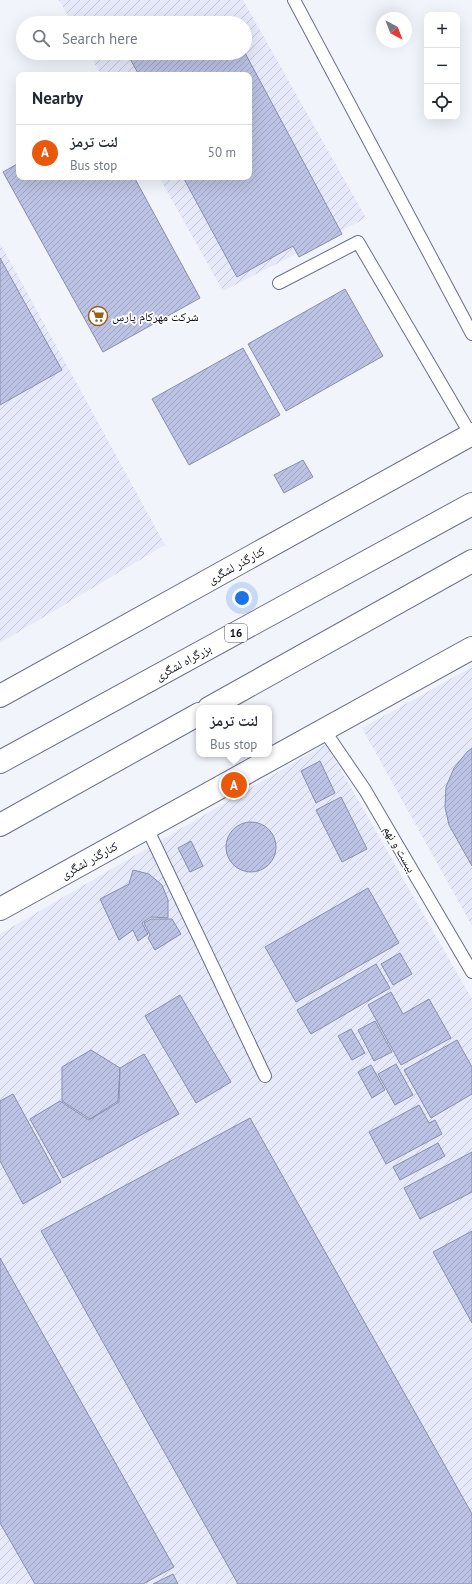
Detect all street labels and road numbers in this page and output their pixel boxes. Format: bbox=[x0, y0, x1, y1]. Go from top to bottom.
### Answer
street label: کنارگذر لشگری bbox=[205, 543, 267, 587]
road number: 16 bbox=[225, 624, 247, 642]
street label: بزرگراه لشگری bbox=[152, 640, 214, 684]
street label: بیست و نهم bbox=[380, 823, 419, 876]
street label: کنارگذر لشگری bbox=[58, 838, 120, 882]

